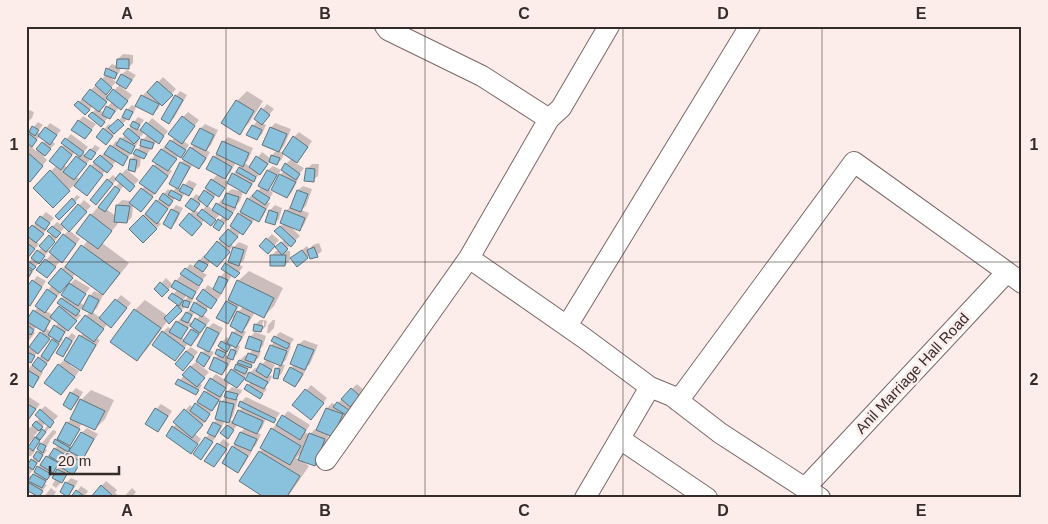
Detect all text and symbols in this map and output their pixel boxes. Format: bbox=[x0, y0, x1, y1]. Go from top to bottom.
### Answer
text: A bbox=[121, 5, 133, 22]
text: B bbox=[319, 5, 331, 22]
text: C bbox=[518, 5, 530, 22]
text: D bbox=[717, 5, 729, 22]
text: E bbox=[916, 5, 927, 22]
text: 1 bbox=[10, 136, 19, 153]
text: 1 bbox=[1030, 136, 1039, 153]
street label: Anil Marriage Hall Road bbox=[852, 309, 972, 437]
text: 2 bbox=[10, 371, 19, 388]
text: 2 bbox=[1030, 371, 1039, 388]
scale bar bbox=[50, 444, 119, 476]
text: 20 m bbox=[58, 452, 91, 469]
text: A bbox=[121, 502, 133, 519]
text: B bbox=[319, 502, 331, 519]
text: C bbox=[518, 502, 530, 519]
text: D bbox=[717, 502, 729, 519]
text: E bbox=[916, 502, 927, 519]

